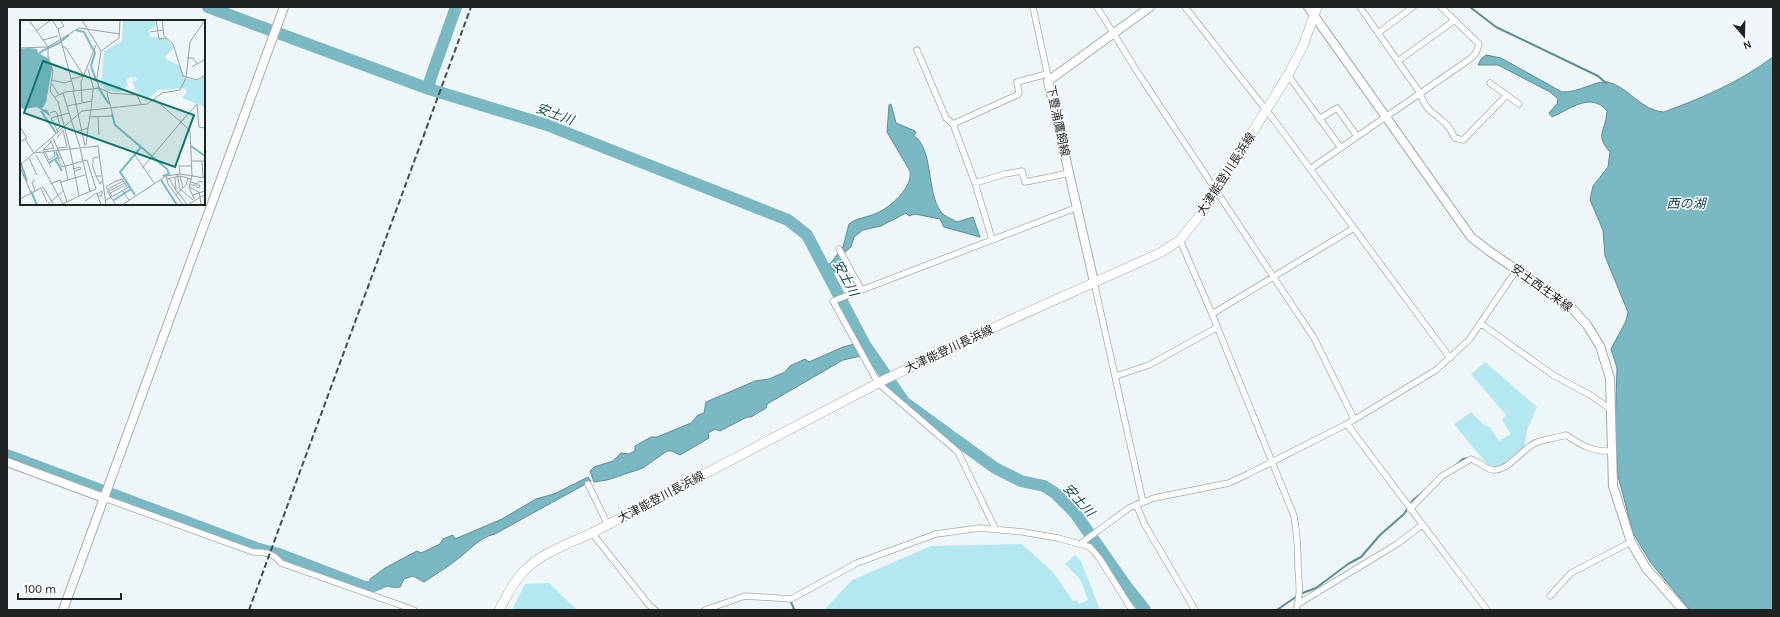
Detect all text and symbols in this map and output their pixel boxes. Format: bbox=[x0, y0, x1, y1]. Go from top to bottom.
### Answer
north arrow bbox=[1724, 16, 1764, 56]
inset map bbox=[20, 20, 205, 205]
text: N bbox=[1741, 37, 1753, 52]
street label: 下豊浦鷹飼線 bbox=[1044, 84, 1072, 158]
water label: 安土川 bbox=[534, 100, 578, 128]
street label: 大津能登川長浜線 bbox=[1194, 130, 1258, 218]
water label: 西の湖 bbox=[1666, 196, 1707, 211]
water label: 安土川 bbox=[830, 257, 863, 300]
street label: 安土西生来線 bbox=[1509, 261, 1575, 315]
street label: 大津能登川長浜線 bbox=[903, 322, 995, 376]
street label: 大津能登川長浜線 bbox=[615, 468, 707, 526]
water label: 安土川 bbox=[1060, 480, 1099, 521]
scale bar bbox=[18, 575, 121, 601]
text: 100 m bbox=[24, 582, 56, 596]

